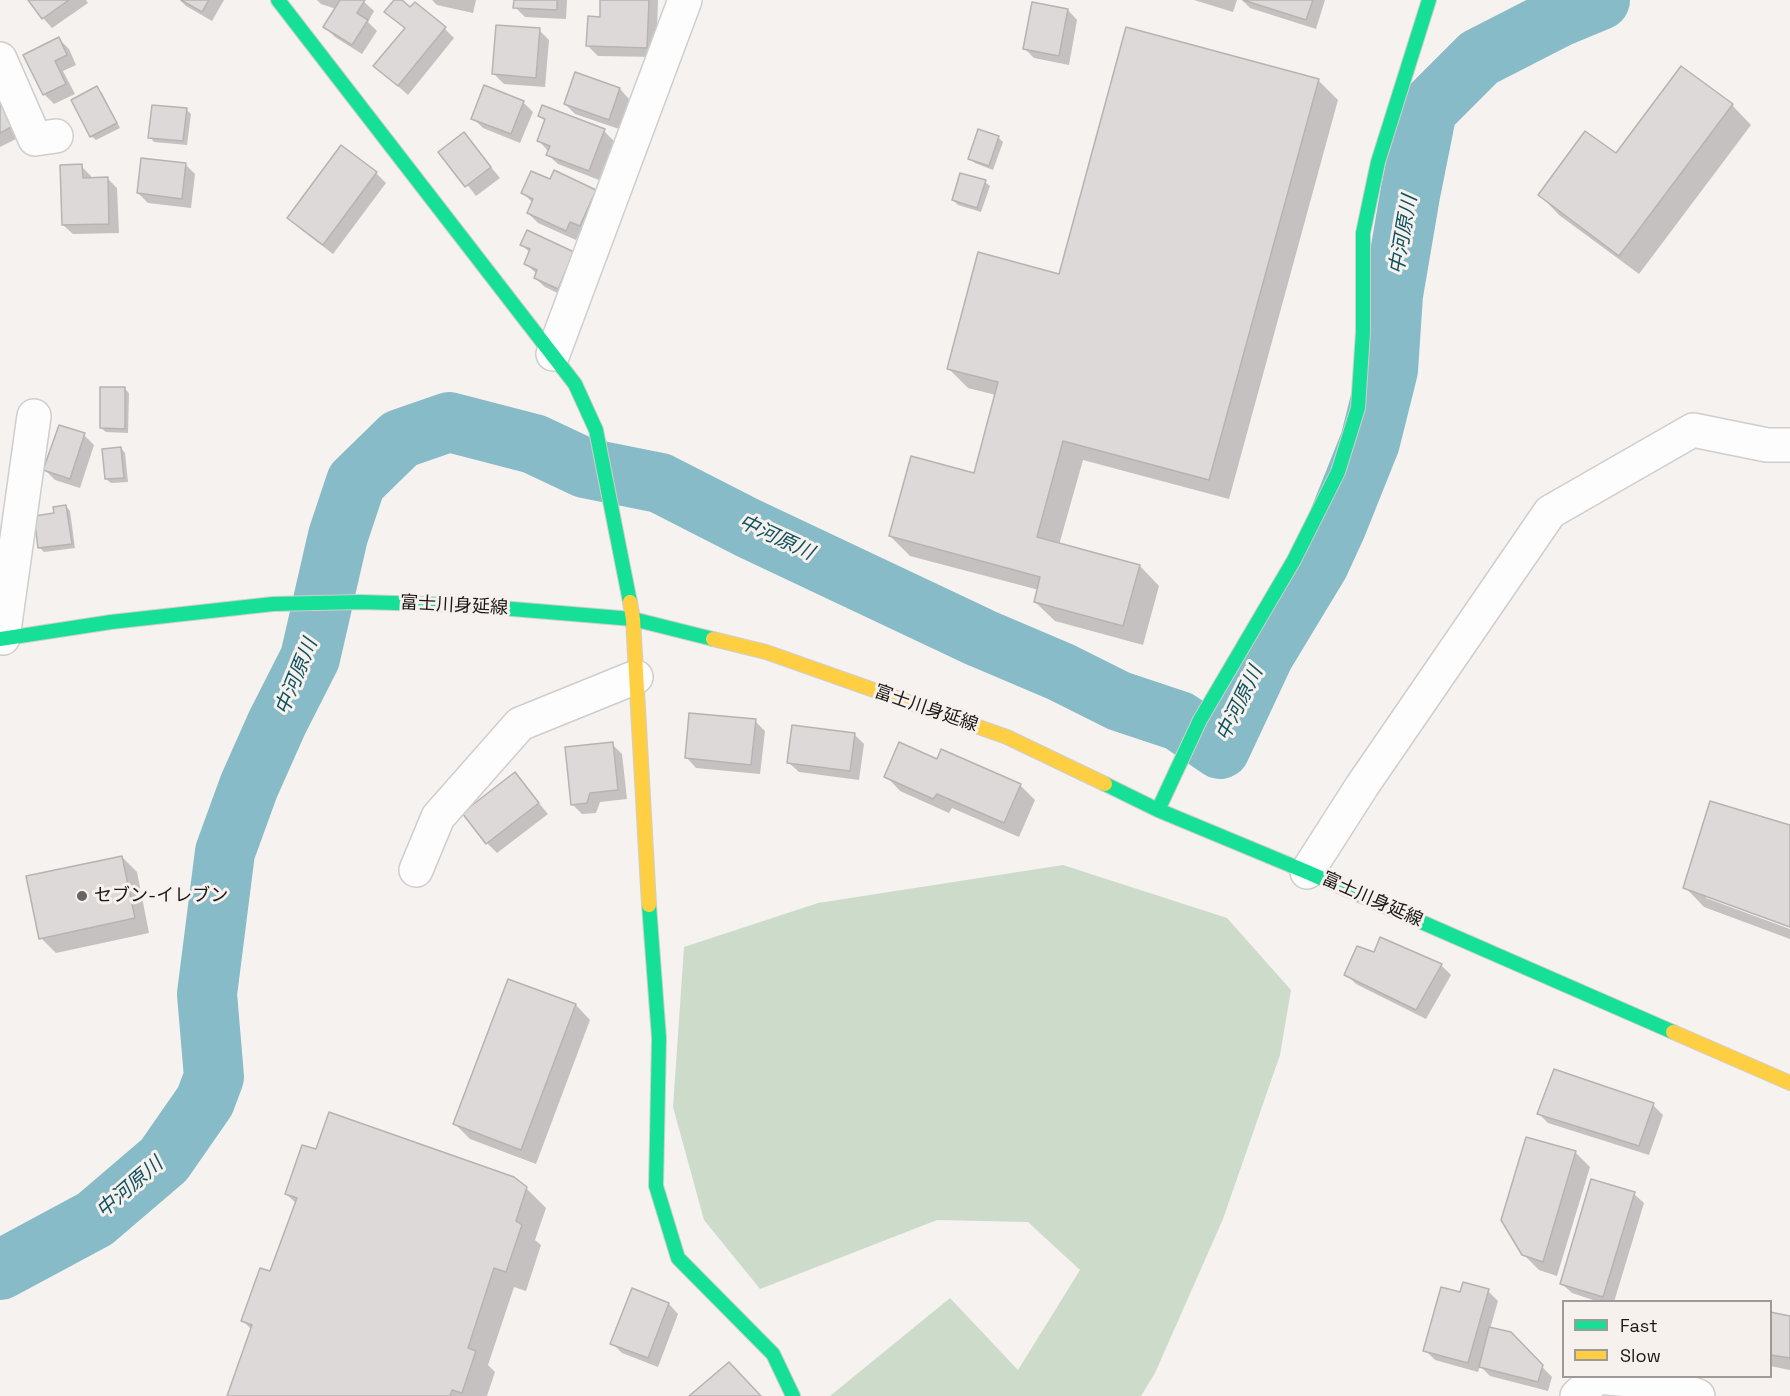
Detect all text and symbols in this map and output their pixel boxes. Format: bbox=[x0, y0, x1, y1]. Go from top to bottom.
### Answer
water label: 中河原川 bbox=[1385, 194, 1423, 276]
water label: 中河原川 bbox=[735, 510, 817, 566]
street label: 富士川身延線 bbox=[400, 592, 508, 620]
water label: 中河原川 bbox=[271, 635, 323, 719]
water label: 中河原川 bbox=[1212, 663, 1268, 745]
street label: 富士川身延線 bbox=[871, 681, 981, 737]
street label: 富士川身延線 bbox=[1318, 868, 1426, 932]
place label: セブン-イレブン bbox=[94, 885, 228, 907]
marker: セブン-イレブン bbox=[75, 889, 89, 903]
water label: 中河原川 bbox=[92, 1153, 168, 1223]
legend bbox=[1562, 1300, 1772, 1378]
text: Fast bbox=[1620, 1314, 1657, 1337]
text: Slow bbox=[1620, 1344, 1661, 1367]

